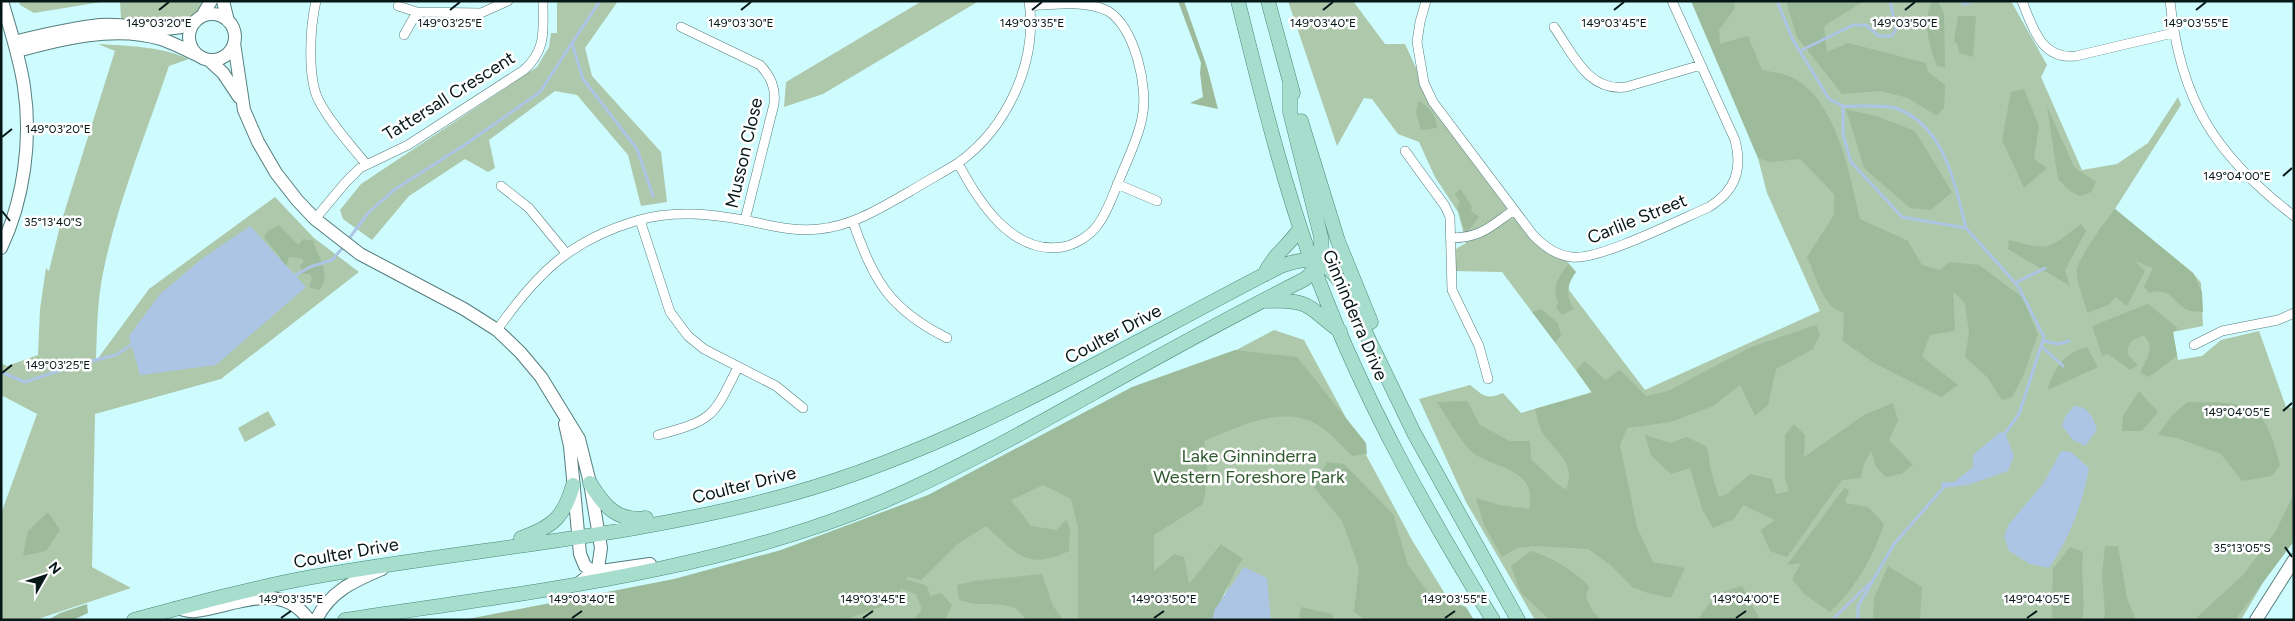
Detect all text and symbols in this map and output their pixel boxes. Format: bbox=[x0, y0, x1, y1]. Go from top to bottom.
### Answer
text: 149°03'20"E bbox=[126, 16, 192, 30]
text: 149°03'25"E bbox=[418, 16, 482, 30]
text: 149°03'30"E bbox=[708, 16, 774, 30]
text: 149°03'35"E bbox=[1000, 16, 1064, 30]
text: 149°03'40"E bbox=[1290, 16, 1356, 30]
text: 149°03'45"E bbox=[1581, 16, 1647, 30]
text: 149°03'50"E bbox=[1872, 16, 1938, 30]
text: 149°03'55"E bbox=[2164, 16, 2229, 30]
street label: Tattersall Crescent bbox=[379, 47, 519, 145]
street label: Musson Close bbox=[721, 96, 767, 210]
text: 149°03'20"E bbox=[25, 122, 91, 136]
text: 149°04'00"E bbox=[2203, 169, 2271, 183]
street label: Carlile Street bbox=[1584, 189, 1690, 249]
text: 35°13'40"S bbox=[24, 215, 82, 229]
street label: Ginninderra Drive bbox=[1318, 246, 1393, 384]
street label: Coulter Drive bbox=[1061, 299, 1165, 369]
text: 149°03'25"E bbox=[26, 358, 90, 372]
text: 149°04'05"E bbox=[2204, 405, 2270, 419]
park label: Lake Ginninderra Western Foreshore Park bbox=[1153, 445, 1345, 488]
street label: Coulter Drive bbox=[690, 461, 798, 509]
street label: Coulter Drive bbox=[292, 533, 400, 573]
text: 35°13'05"S bbox=[2213, 541, 2271, 555]
north arrow bbox=[20, 551, 70, 601]
text: N bbox=[45, 559, 65, 578]
text: 149°03'35"E bbox=[259, 592, 323, 606]
text: 149°03'40"E bbox=[549, 592, 615, 606]
text: 149°03'45"E bbox=[840, 592, 906, 606]
text: 149°03'50"E bbox=[1131, 592, 1197, 606]
text: 149°03'55"E bbox=[1423, 592, 1488, 606]
text: 149°04'00"E bbox=[1712, 592, 1780, 606]
text: 149°04'05"E bbox=[2004, 592, 2070, 606]

